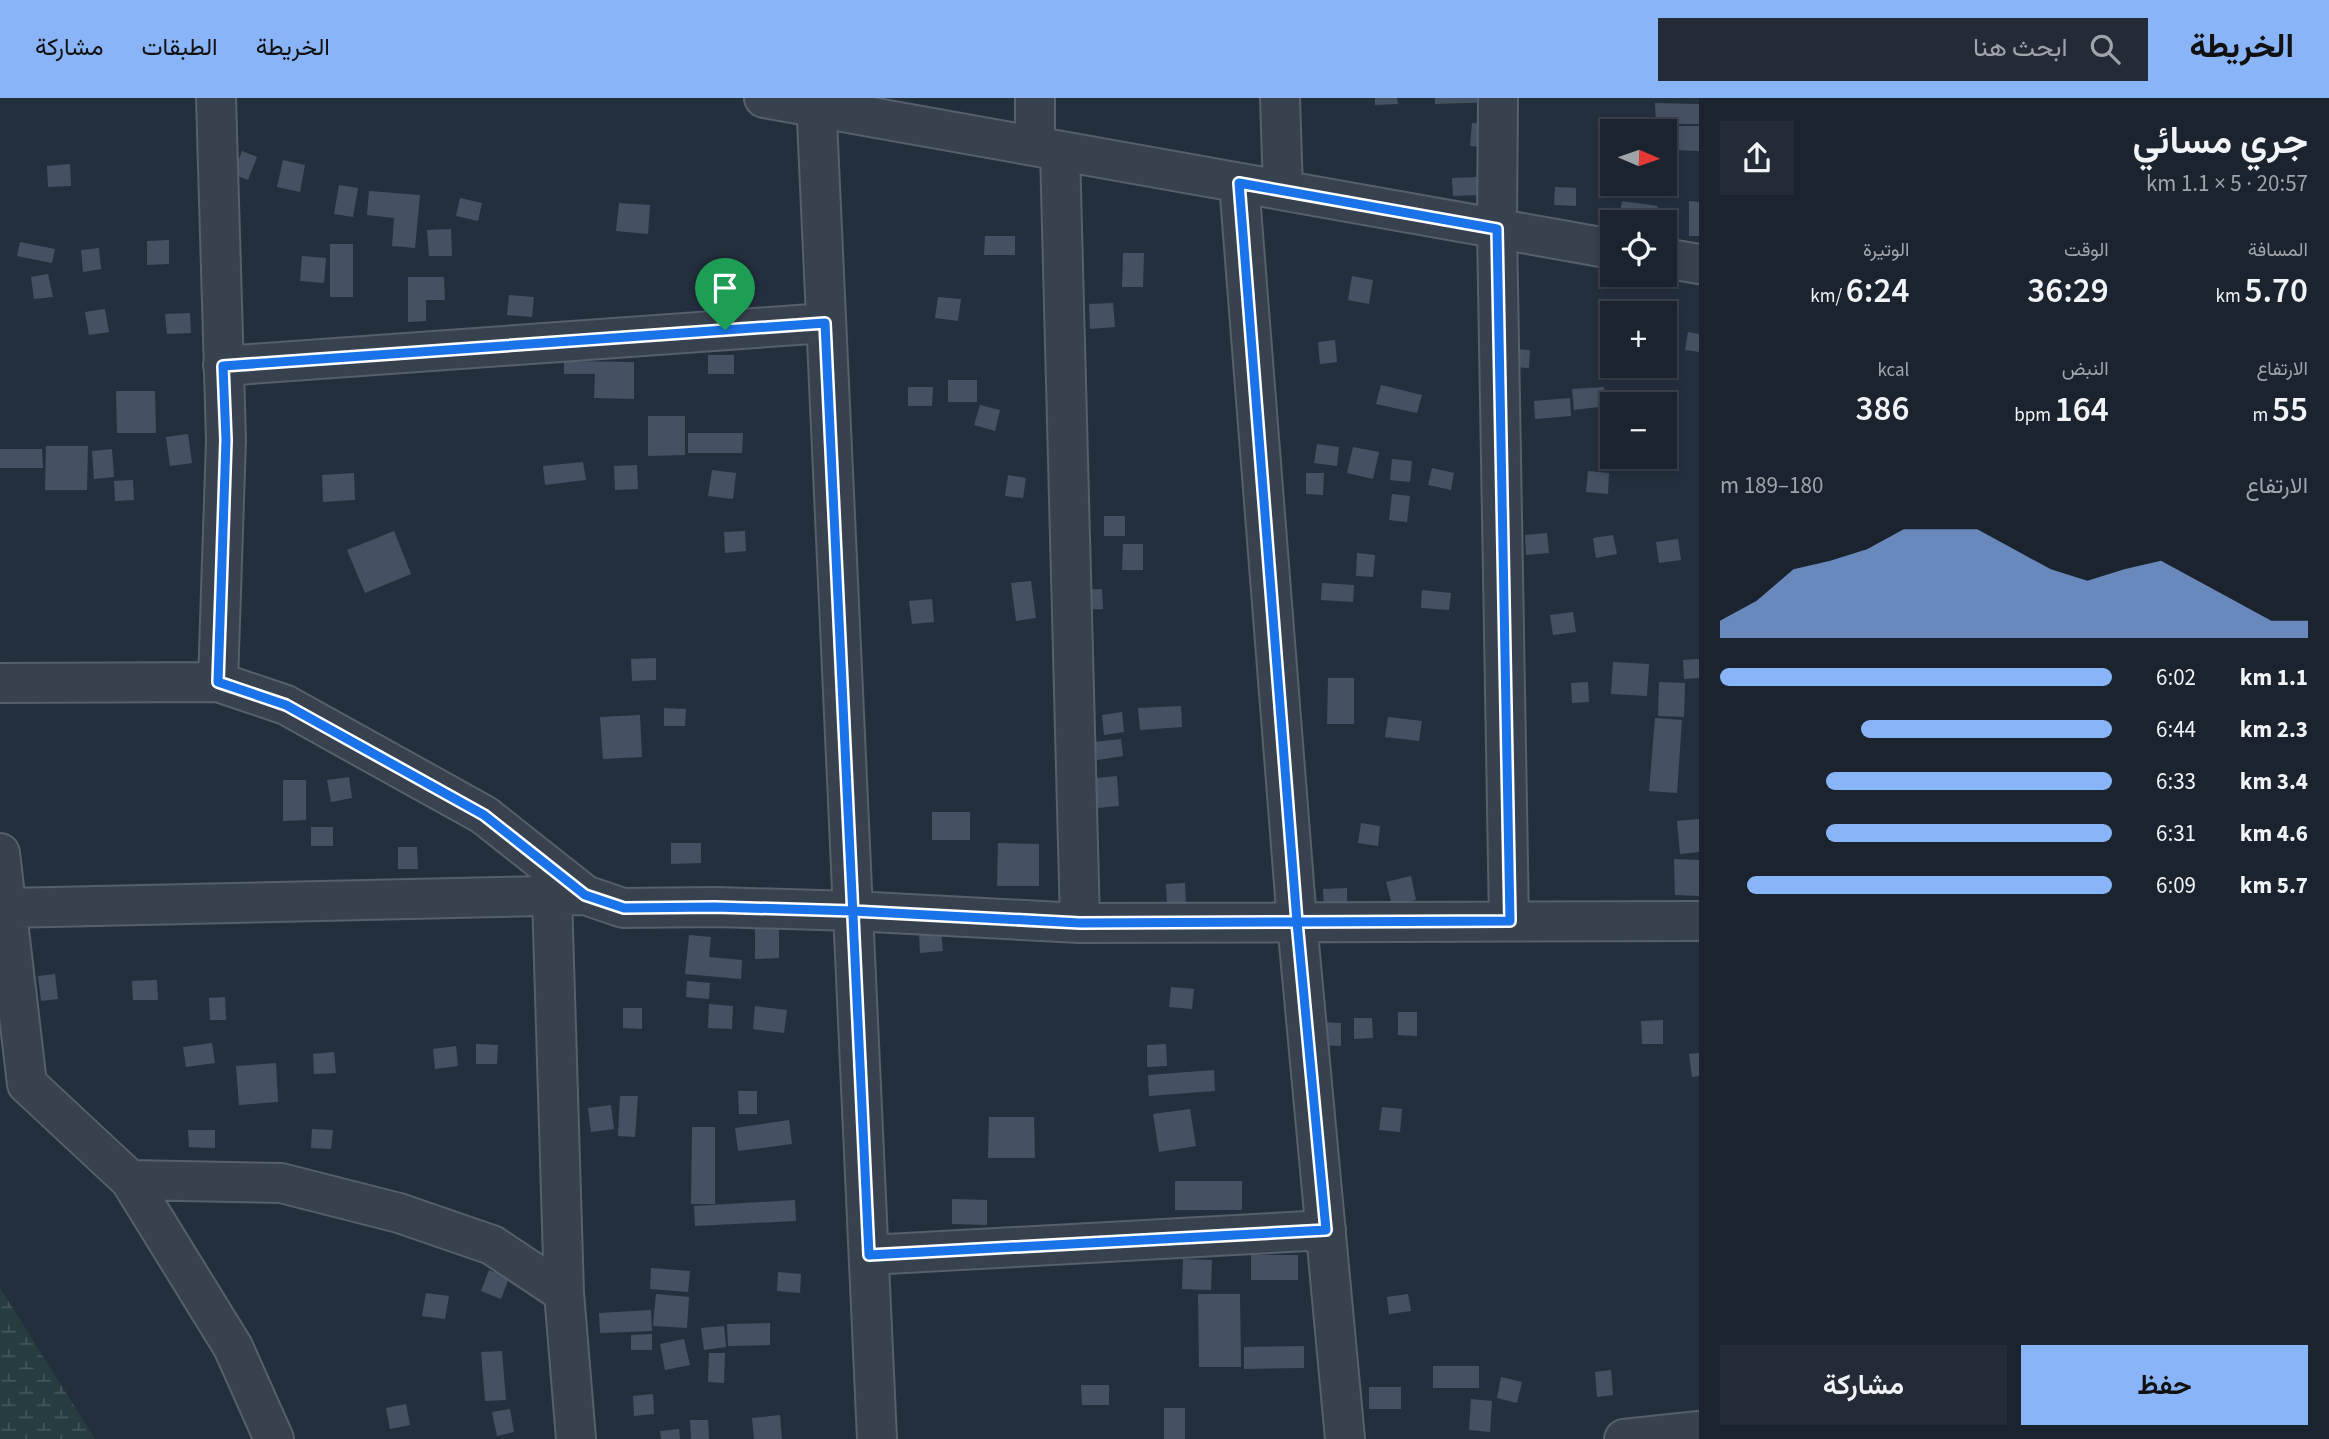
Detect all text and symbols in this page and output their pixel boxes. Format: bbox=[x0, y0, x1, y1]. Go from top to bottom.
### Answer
search box bbox=[1658, 18, 2148, 81]
text: الخريطة bbox=[2190, 23, 2294, 70]
text: ابحث هنا bbox=[1973, 29, 2068, 66]
text: مشاركة bbox=[35, 30, 103, 65]
text: الطبقات bbox=[141, 30, 218, 65]
text: الخريطة bbox=[256, 30, 330, 65]
icon: search bbox=[2086, 30, 2124, 68]
text: جري مسائي bbox=[2132, 114, 2308, 168]
north arrow bbox=[1600, 119, 1676, 196]
map controls bbox=[1600, 119, 1677, 469]
button: share bbox=[1720, 121, 1794, 195]
text: 20:57 · 5 × 1.1 km bbox=[2146, 167, 2308, 200]
button: locate bbox=[1600, 210, 1677, 287]
text: الوتيرة bbox=[1863, 237, 1909, 264]
text: الوقت bbox=[2064, 237, 2109, 264]
text: المسافة bbox=[2248, 237, 2308, 264]
pin bbox=[695, 258, 755, 330]
text: 6:24 bbox=[1846, 266, 1909, 316]
text: 36:29 bbox=[2027, 266, 2109, 316]
text: 5.70 bbox=[2245, 266, 2308, 316]
icon: arrive bbox=[706, 269, 744, 307]
text: /km bbox=[1810, 283, 1846, 310]
text: km bbox=[2216, 283, 2245, 310]
button: + bbox=[1600, 301, 1677, 378]
text: النبض bbox=[2062, 356, 2109, 383]
text: الارتفاع bbox=[2256, 356, 2308, 383]
text: kcal bbox=[1877, 357, 1909, 384]
text: 386 bbox=[1855, 384, 1909, 434]
text: 164 bbox=[2055, 385, 2109, 435]
text: 55 bbox=[2272, 385, 2308, 435]
button: − bbox=[1600, 392, 1677, 469]
text: bpm bbox=[2014, 402, 2055, 429]
text: m bbox=[2253, 402, 2272, 429]
text: 180–189 m bbox=[1720, 469, 1823, 502]
text: الارتفاع bbox=[2246, 469, 2308, 502]
text: 6:02 bbox=[2156, 661, 2196, 694]
text: 1.1 km bbox=[2240, 661, 2308, 694]
text: 6:44 bbox=[2156, 713, 2196, 746]
text: 2.3 km bbox=[2240, 713, 2308, 746]
text: 6:33 bbox=[2156, 765, 2196, 798]
text: 3.4 km bbox=[2240, 765, 2308, 798]
text: 6:31 bbox=[2156, 817, 2196, 850]
text: 4.6 km bbox=[2240, 817, 2308, 850]
text: 6:09 bbox=[2156, 869, 2196, 902]
text: 5.7 km bbox=[2240, 869, 2308, 902]
button: مشاركة bbox=[1720, 1345, 2007, 1425]
button: حفظ bbox=[2021, 1345, 2308, 1425]

